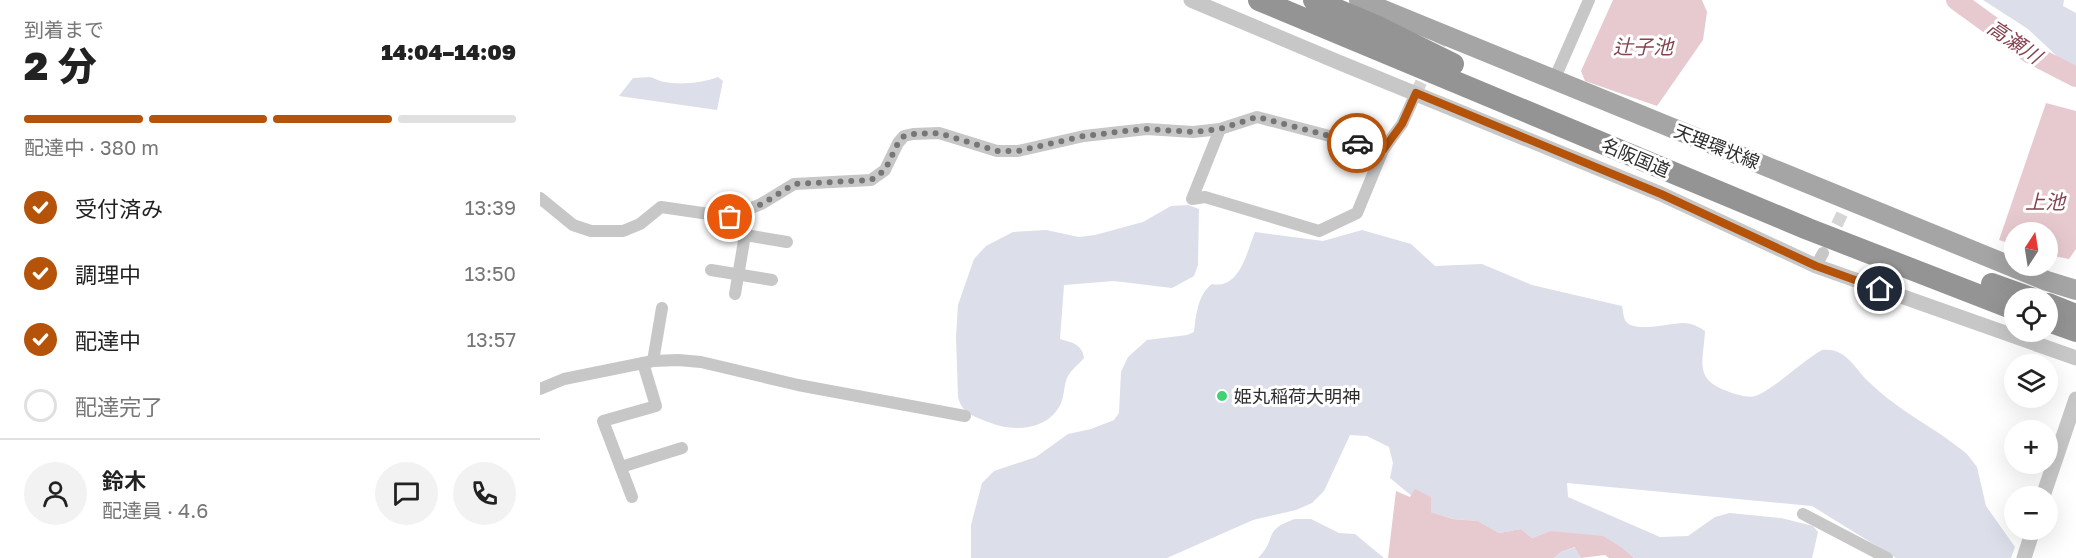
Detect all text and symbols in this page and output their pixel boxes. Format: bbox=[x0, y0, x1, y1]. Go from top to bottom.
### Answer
water label: 高瀬川 bbox=[1983, 14, 2048, 69]
text: 到着まで bbox=[24, 17, 104, 41]
water label: 辻子池 bbox=[1613, 34, 1675, 58]
text: 14:04–14:09 bbox=[381, 38, 516, 65]
text: 2 分 bbox=[24, 42, 97, 89]
courier bbox=[1327, 113, 1387, 173]
street label: 天理環状線 bbox=[1671, 119, 1763, 173]
icon: car bbox=[1341, 127, 1374, 160]
street label: 名阪国道 bbox=[1599, 133, 1673, 181]
text: 配達中 · 380 m bbox=[24, 135, 159, 159]
water label: 上池 bbox=[2025, 189, 2067, 213]
icon: check bbox=[24, 191, 57, 224]
pin bbox=[704, 191, 755, 242]
text: 受付済み bbox=[75, 195, 163, 222]
text: 13:39 bbox=[465, 195, 516, 219]
icon: bag bbox=[713, 200, 746, 233]
north arrow bbox=[2004, 222, 2058, 276]
map controls bbox=[2004, 222, 2058, 540]
icon: check bbox=[24, 257, 57, 290]
text: 調理中 bbox=[75, 261, 141, 288]
text: 13:50 bbox=[465, 261, 516, 285]
pin bbox=[1854, 263, 1905, 314]
icon: home bbox=[1863, 272, 1896, 305]
button: locate bbox=[2004, 288, 2058, 342]
icon: check bbox=[24, 323, 57, 356]
text: 配達中 bbox=[75, 327, 141, 354]
text: 13:57 bbox=[466, 327, 516, 351]
button: layers bbox=[2004, 354, 2058, 408]
place label: 姫丸稲荷大明神 bbox=[1234, 385, 1360, 407]
marker: 姫丸稲荷大明神 bbox=[1215, 389, 1229, 403]
text: 配達完了 bbox=[75, 393, 163, 420]
button: + bbox=[2004, 420, 2058, 474]
button: person bbox=[24, 462, 87, 525]
button: chat bbox=[375, 462, 438, 525]
button: phone bbox=[453, 462, 516, 525]
text: 鈴木 bbox=[102, 467, 146, 494]
button: − bbox=[2004, 486, 2058, 540]
text: 配達員 · 4.6 bbox=[102, 498, 208, 522]

